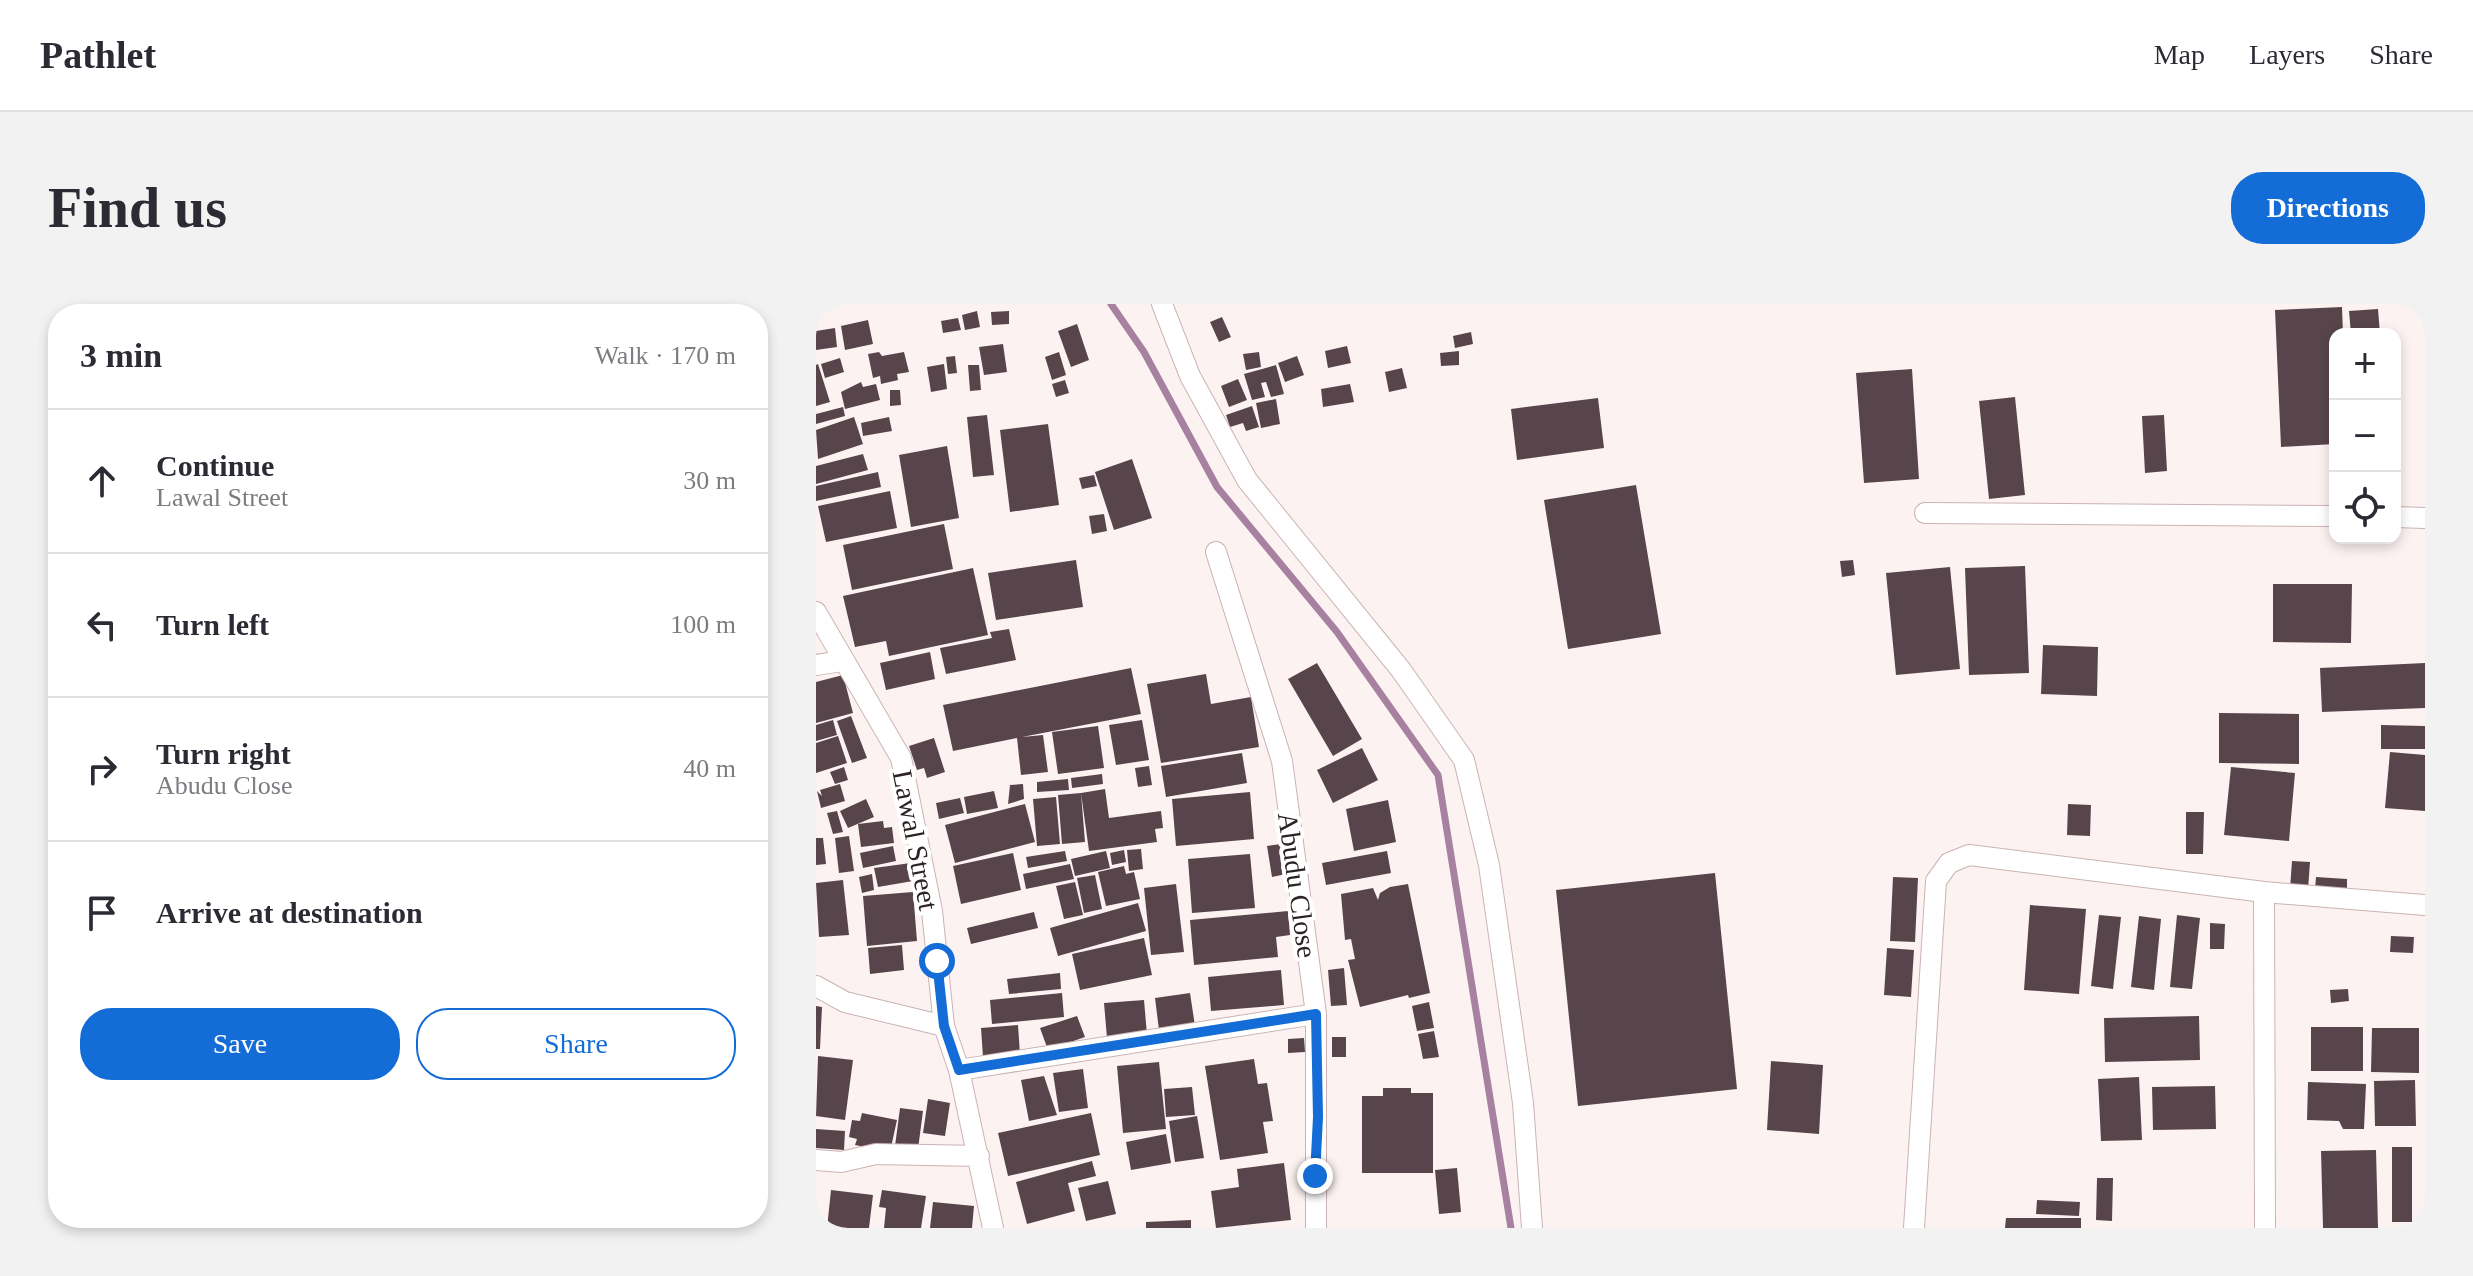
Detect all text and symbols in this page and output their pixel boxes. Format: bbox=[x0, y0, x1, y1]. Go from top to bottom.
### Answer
text: Pathlet bbox=[40, 34, 156, 76]
text: Map bbox=[2154, 39, 2205, 70]
text: Layers bbox=[2249, 39, 2325, 70]
text: Share bbox=[2369, 39, 2433, 70]
button: Directions bbox=[2231, 172, 2425, 244]
text: Find us bbox=[48, 177, 227, 239]
map controls bbox=[2329, 328, 2401, 544]
button: + bbox=[2329, 328, 2401, 400]
text: 3 min bbox=[80, 337, 162, 374]
text: Walk · 170 m bbox=[594, 341, 736, 370]
button: − bbox=[2329, 400, 2401, 472]
text: Continue bbox=[156, 449, 274, 482]
icon: ahead bbox=[80, 459, 124, 503]
text: 30 m bbox=[683, 466, 736, 495]
button: locate bbox=[2329, 472, 2401, 544]
text: Lawal Street bbox=[156, 483, 288, 512]
icon: left bbox=[80, 603, 124, 647]
text: Turn left bbox=[156, 608, 269, 641]
text: 100 m bbox=[670, 610, 736, 639]
text: Turn right bbox=[156, 737, 291, 770]
icon: right bbox=[80, 747, 124, 791]
text: 40 m bbox=[683, 754, 736, 783]
street label: Lawal Street bbox=[887, 767, 944, 913]
text: Abudu Close bbox=[156, 771, 293, 800]
street label: Abudu Close bbox=[1272, 810, 1323, 960]
icon: arrive bbox=[80, 891, 124, 935]
text: Arrive at destination bbox=[156, 896, 423, 929]
route start bbox=[919, 943, 955, 979]
button: Save bbox=[80, 1008, 400, 1080]
button: Share bbox=[416, 1008, 736, 1080]
route end bbox=[1297, 1158, 1333, 1194]

